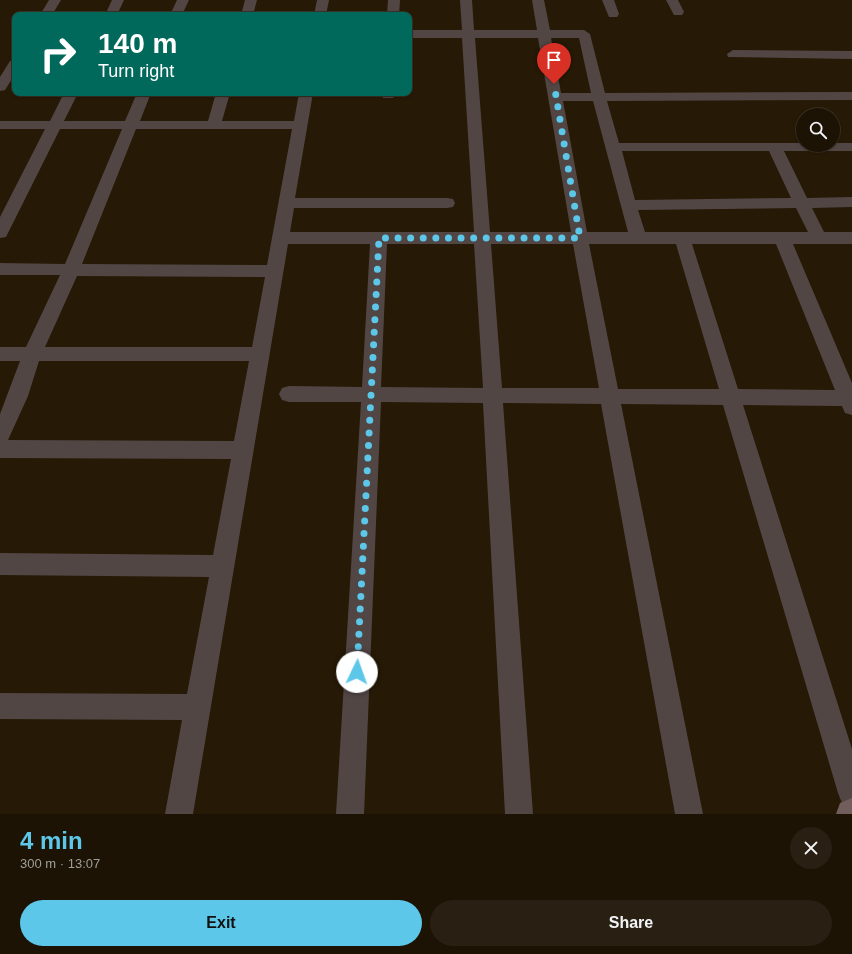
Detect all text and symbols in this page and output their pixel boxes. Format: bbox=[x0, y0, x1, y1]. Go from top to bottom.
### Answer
icon: right bbox=[32, 28, 84, 80]
text: 140 m bbox=[98, 28, 177, 59]
pin bbox=[537, 43, 571, 84]
icon: arrive bbox=[543, 49, 565, 71]
text: Turn right bbox=[98, 61, 174, 81]
map controls bbox=[796, 108, 840, 152]
button: search bbox=[796, 108, 840, 152]
position arrow bbox=[336, 651, 378, 693]
text: 4 min bbox=[20, 827, 83, 854]
button: close bbox=[790, 827, 832, 869]
text: 300 m · 13:07 bbox=[20, 856, 100, 871]
button: Exit bbox=[20, 900, 422, 946]
button: Share bbox=[430, 900, 832, 946]

